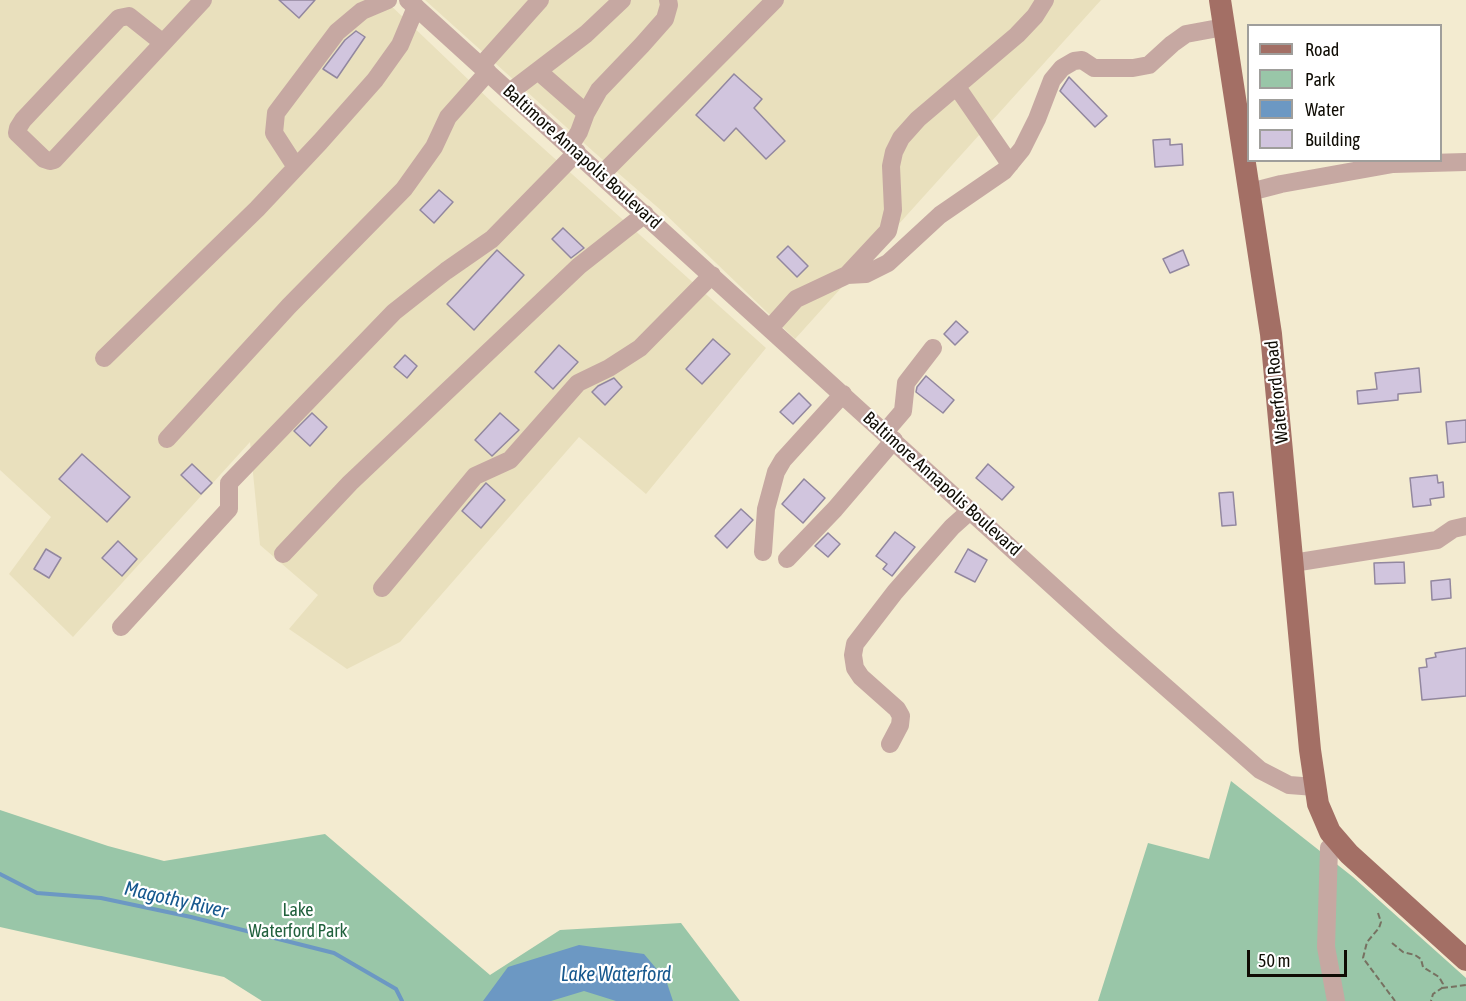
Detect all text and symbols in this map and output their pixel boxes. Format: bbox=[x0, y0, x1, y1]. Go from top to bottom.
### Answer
legend bbox=[1247, 24, 1442, 162]
text: Road bbox=[1305, 39, 1339, 60]
text: Park bbox=[1305, 69, 1335, 90]
street label: Baltimore Annapolis Boulevard bbox=[498, 80, 666, 234]
text: Water bbox=[1305, 99, 1344, 120]
text: Building bbox=[1305, 129, 1360, 150]
street label: Waterford Road bbox=[1261, 340, 1293, 444]
street label: Baltimore Annapolis Boulevard bbox=[858, 407, 1026, 561]
water label: Magothy River bbox=[122, 876, 230, 924]
park label: Lake Waterford Park bbox=[249, 899, 347, 942]
scale bar bbox=[1250, 938, 1350, 976]
text: 50 m bbox=[1258, 950, 1290, 971]
water label: Lake Waterford bbox=[561, 963, 671, 987]

